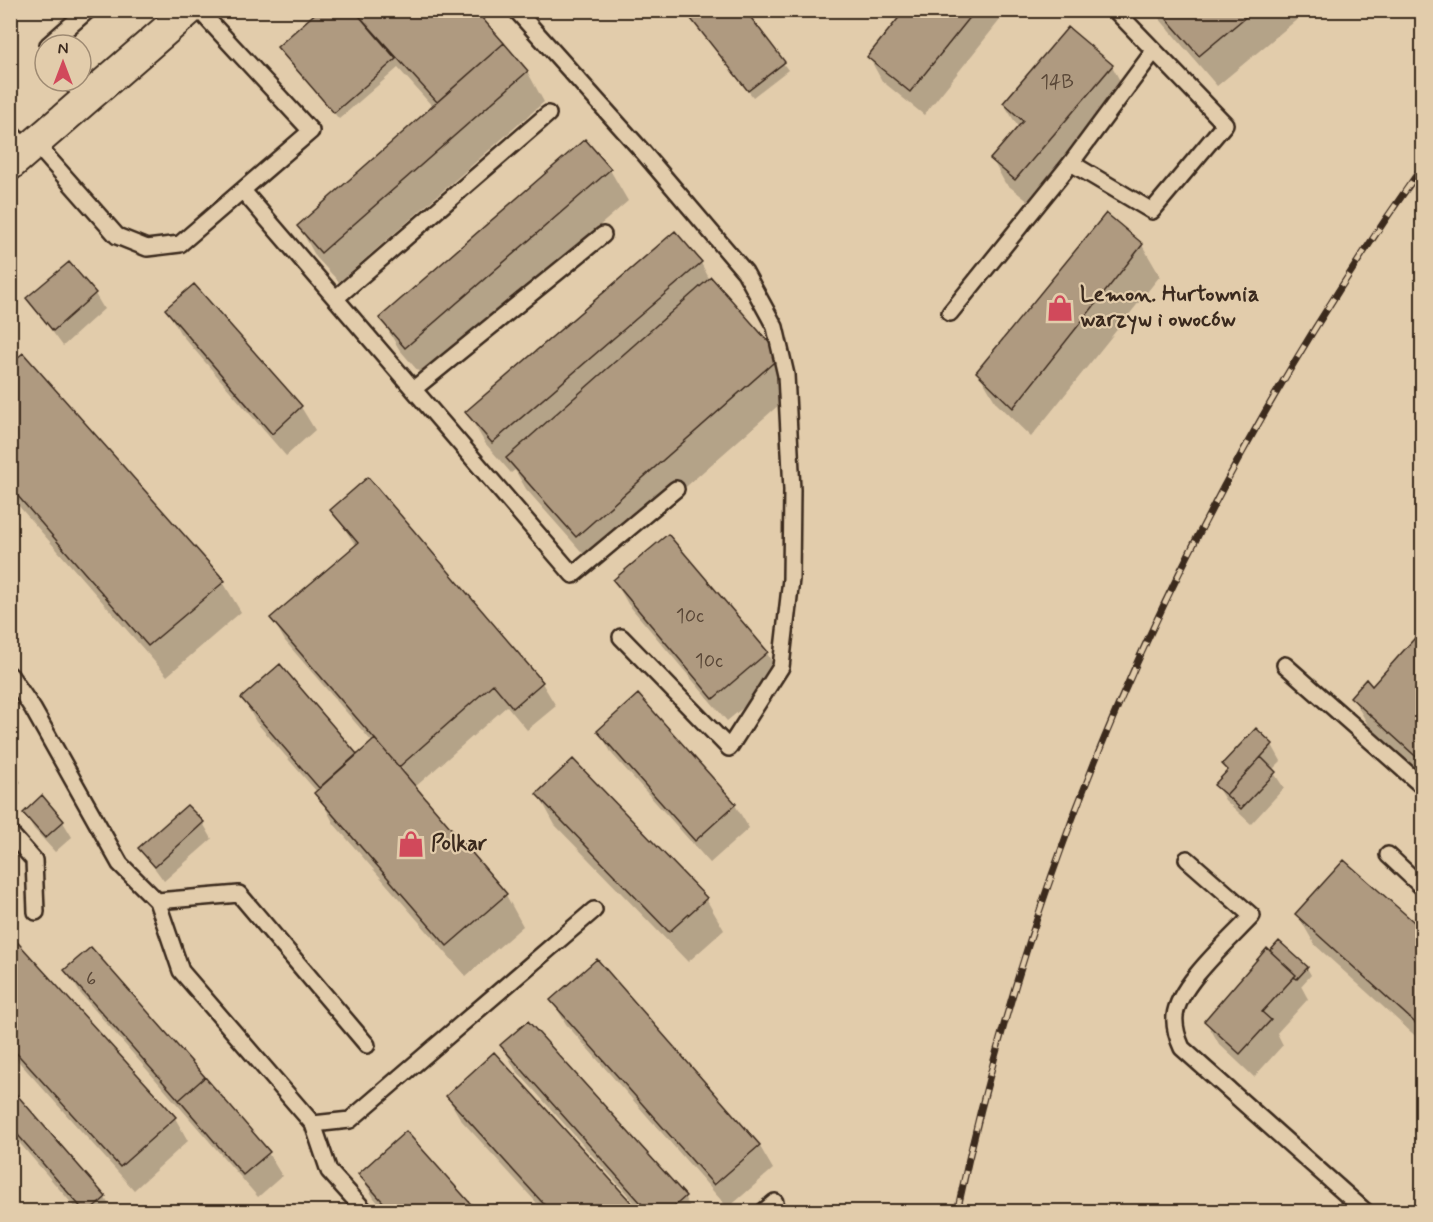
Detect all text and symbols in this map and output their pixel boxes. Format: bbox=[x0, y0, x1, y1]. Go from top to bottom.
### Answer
north arrow bbox=[33, 33, 93, 93]
text: N bbox=[58, 39, 68, 60]
house number: 14B bbox=[1040, 69, 1074, 96]
place label: Lemon. Hurtownia warzyw i owoców bbox=[1080, 281, 1259, 335]
shop icon: Lemon. Hurtownia warzyw i owoców bbox=[1045, 293, 1075, 323]
house number: 10c bbox=[676, 603, 704, 630]
house number: 10c bbox=[695, 648, 723, 675]
shop icon: Polkar bbox=[396, 829, 426, 859]
place label: Polkar bbox=[431, 830, 488, 858]
house number: 6 bbox=[86, 966, 96, 993]

